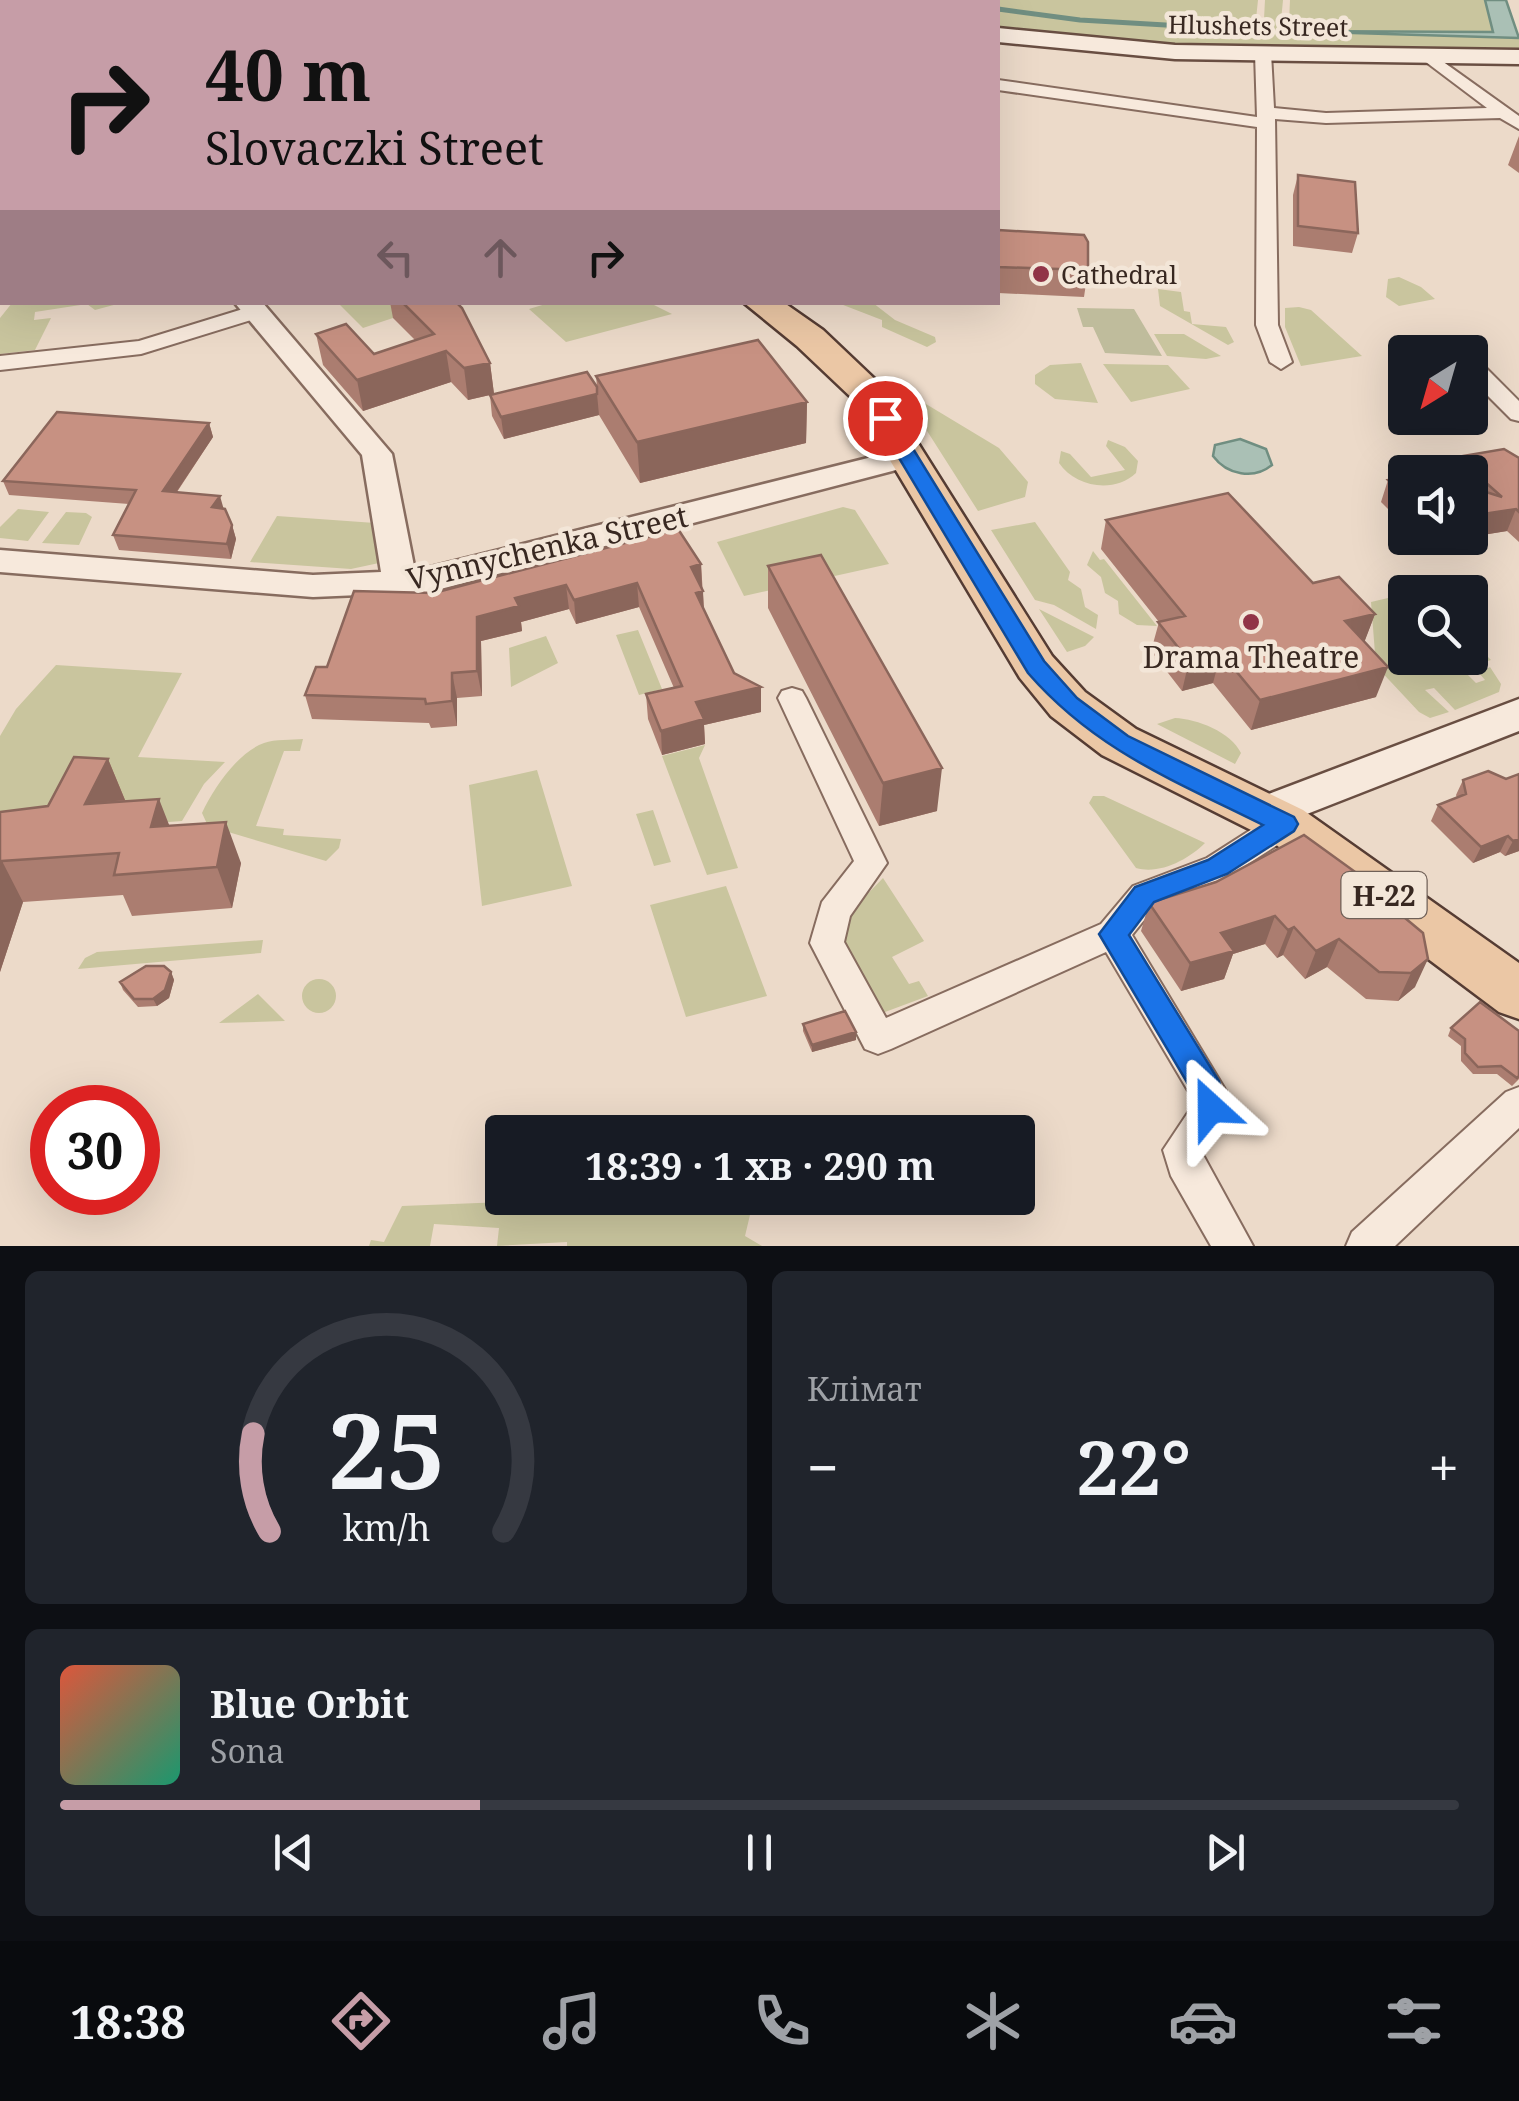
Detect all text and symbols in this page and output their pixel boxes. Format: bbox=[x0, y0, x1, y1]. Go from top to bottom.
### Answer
street label: Hlushets Street bbox=[1168, 6, 1349, 44]
text: 40 m bbox=[205, 26, 371, 122]
icon: right bbox=[40, 40, 170, 170]
text: Slovaczki Street bbox=[205, 117, 544, 178]
icon: left bbox=[368, 230, 423, 285]
icon: ahead bbox=[473, 230, 528, 285]
icon: right bbox=[578, 230, 633, 285]
place label: Cathedral bbox=[1061, 257, 1177, 291]
marker: Cathedral bbox=[1030, 263, 1052, 285]
north arrow bbox=[1388, 335, 1488, 435]
map controls bbox=[1388, 335, 1488, 675]
pin bbox=[843, 376, 928, 461]
icon: arrive bbox=[858, 391, 913, 446]
button: sound bbox=[1388, 455, 1488, 555]
street label: Vynnychenka Street bbox=[402, 495, 692, 599]
button: search bbox=[1388, 575, 1488, 675]
marker: Drama Theatre bbox=[1240, 611, 1262, 633]
place label: Drama Theatre bbox=[1143, 636, 1359, 677]
road number: Н-22 bbox=[1342, 872, 1426, 918]
position arrow bbox=[1159, 1056, 1263, 1160]
speed limit sign: 30 bbox=[30, 1085, 160, 1215]
text: 18:39 · 1 хв · 290 m bbox=[585, 1139, 935, 1191]
text: Клімат bbox=[807, 1367, 922, 1410]
text: 25 bbox=[327, 1378, 445, 1519]
text: 22° bbox=[1076, 1415, 1191, 1517]
text: − bbox=[807, 1429, 839, 1504]
text: + bbox=[1428, 1429, 1459, 1504]
text: km/h bbox=[342, 1503, 430, 1551]
text: Blue Orbit bbox=[210, 1677, 409, 1729]
text: Sona bbox=[210, 1729, 285, 1772]
icon: previous bbox=[266, 1825, 321, 1880]
icon: pause bbox=[732, 1825, 787, 1880]
icon: next bbox=[1198, 1825, 1253, 1880]
icon: directions bbox=[326, 1986, 396, 2056]
icon: music bbox=[537, 1986, 607, 2056]
icon: phone bbox=[747, 1986, 817, 2056]
icon: climate bbox=[958, 1986, 1028, 2056]
icon: car bbox=[1168, 1986, 1238, 2056]
icon: filters bbox=[1379, 1986, 1449, 2056]
text: 18:38 bbox=[70, 1991, 186, 2052]

